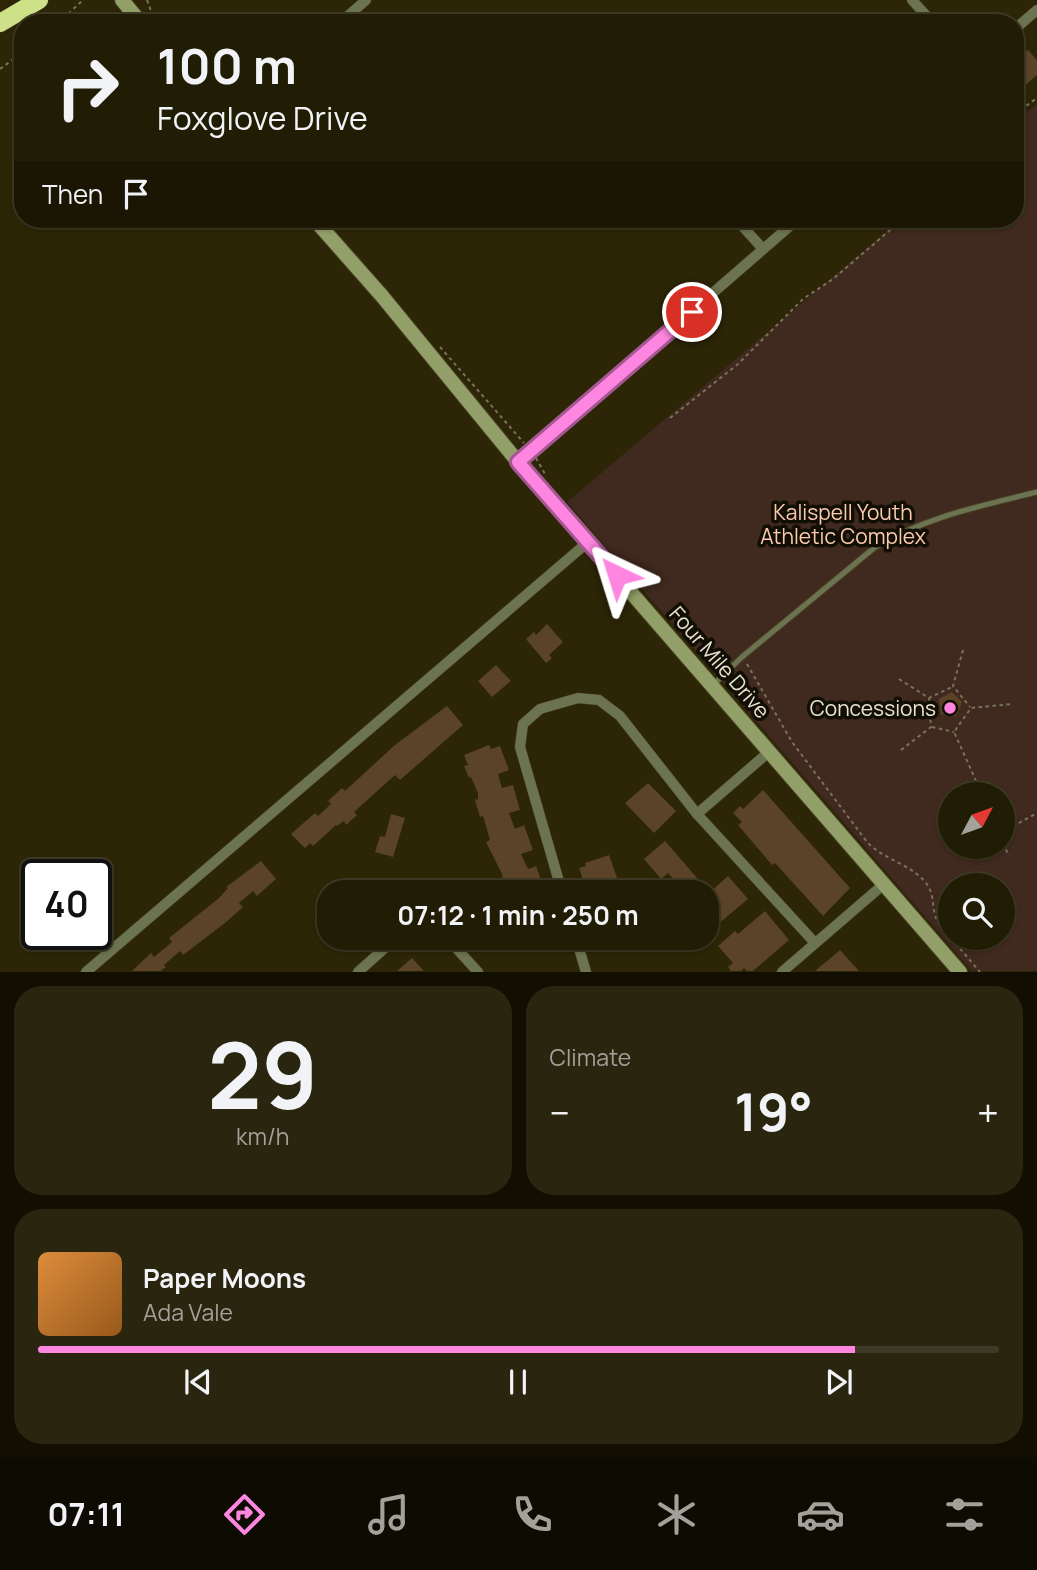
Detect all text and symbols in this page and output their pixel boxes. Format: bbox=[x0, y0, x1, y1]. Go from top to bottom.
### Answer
text: 100 m bbox=[157, 32, 297, 99]
icon: right bbox=[42, 42, 133, 133]
text: Foxglove Drive bbox=[157, 96, 368, 140]
icon: arrive bbox=[117, 175, 155, 213]
text: Then bbox=[42, 176, 103, 212]
pin bbox=[662, 282, 722, 342]
icon: arrive bbox=[673, 293, 711, 331]
park label: Kalispell Youth Athletic Complex bbox=[760, 498, 926, 550]
position arrow bbox=[580, 538, 654, 612]
street label: Four Mile Drive bbox=[664, 600, 776, 724]
place label: Concessions bbox=[810, 694, 936, 722]
marker: Concessions bbox=[942, 700, 958, 716]
north arrow bbox=[938, 782, 1015, 859]
map controls bbox=[938, 782, 1015, 950]
speed limit sign: 40 bbox=[21, 859, 112, 950]
button: search bbox=[938, 873, 1015, 950]
text: 07:12 · 1 min · 250 m bbox=[397, 897, 639, 933]
text: 29 bbox=[207, 1012, 318, 1136]
text: Climate bbox=[550, 1041, 631, 1073]
text: 19° bbox=[734, 1076, 813, 1147]
text: − bbox=[550, 1086, 570, 1138]
text: + bbox=[977, 1086, 999, 1138]
text: km/h bbox=[236, 1120, 290, 1152]
text: Paper Moons bbox=[143, 1260, 306, 1296]
text: Ada Vale bbox=[143, 1296, 233, 1328]
icon: previous bbox=[179, 1363, 217, 1401]
icon: pause bbox=[499, 1363, 537, 1401]
icon: next bbox=[820, 1363, 858, 1401]
icon: directions bbox=[220, 1490, 269, 1539]
icon: music bbox=[364, 1490, 413, 1539]
icon: phone bbox=[508, 1490, 557, 1539]
icon: climate bbox=[652, 1490, 701, 1539]
icon: car bbox=[796, 1490, 845, 1539]
icon: filters bbox=[940, 1490, 989, 1539]
text: 07:11 bbox=[48, 1492, 125, 1536]

